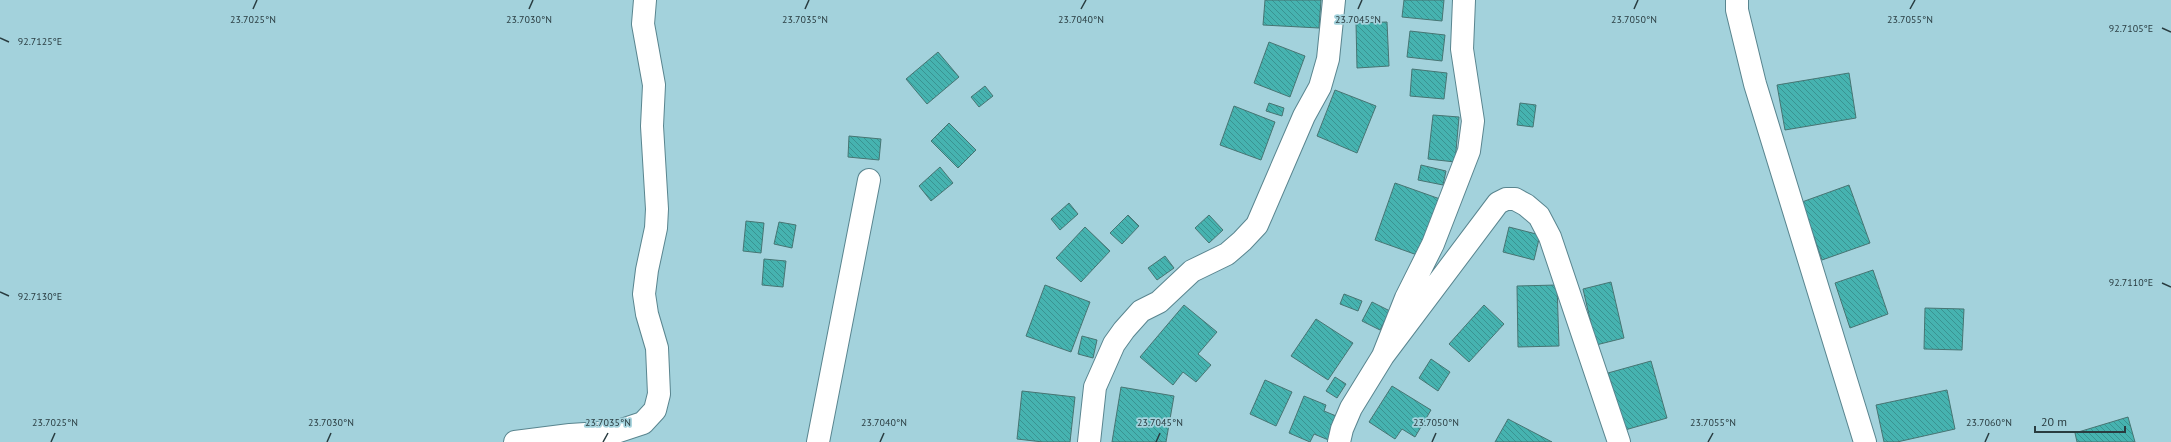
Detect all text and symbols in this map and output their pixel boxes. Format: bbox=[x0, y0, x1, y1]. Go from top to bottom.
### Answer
text: 23.7025°N bbox=[230, 13, 276, 26]
text: 23.7030°N bbox=[506, 13, 552, 26]
text: 23.7035°N bbox=[782, 13, 828, 26]
text: 23.7040°N bbox=[1058, 13, 1104, 26]
text: 23.7045°N bbox=[1335, 13, 1381, 26]
text: 23.7050°N bbox=[1611, 13, 1657, 26]
text: 23.7055°N bbox=[1887, 13, 1933, 26]
text: 92.7105°E bbox=[2109, 22, 2153, 35]
text: 92.7125°E bbox=[18, 35, 62, 48]
text: 92.7110°E bbox=[2109, 276, 2153, 289]
text: 92.7130°E bbox=[18, 290, 62, 303]
scale bar bbox=[2035, 408, 2125, 434]
text: 20 m bbox=[2041, 414, 2067, 429]
text: 23.7025°N bbox=[32, 416, 78, 429]
text: 23.7030°N bbox=[308, 416, 354, 429]
text: 23.7035°N bbox=[585, 416, 631, 429]
text: 23.7040°N bbox=[861, 416, 907, 429]
text: 23.7045°N bbox=[1137, 416, 1183, 429]
text: 23.7050°N bbox=[1413, 416, 1459, 429]
text: 23.7055°N bbox=[1690, 416, 1736, 429]
text: 23.7060°N bbox=[1966, 416, 2012, 429]

